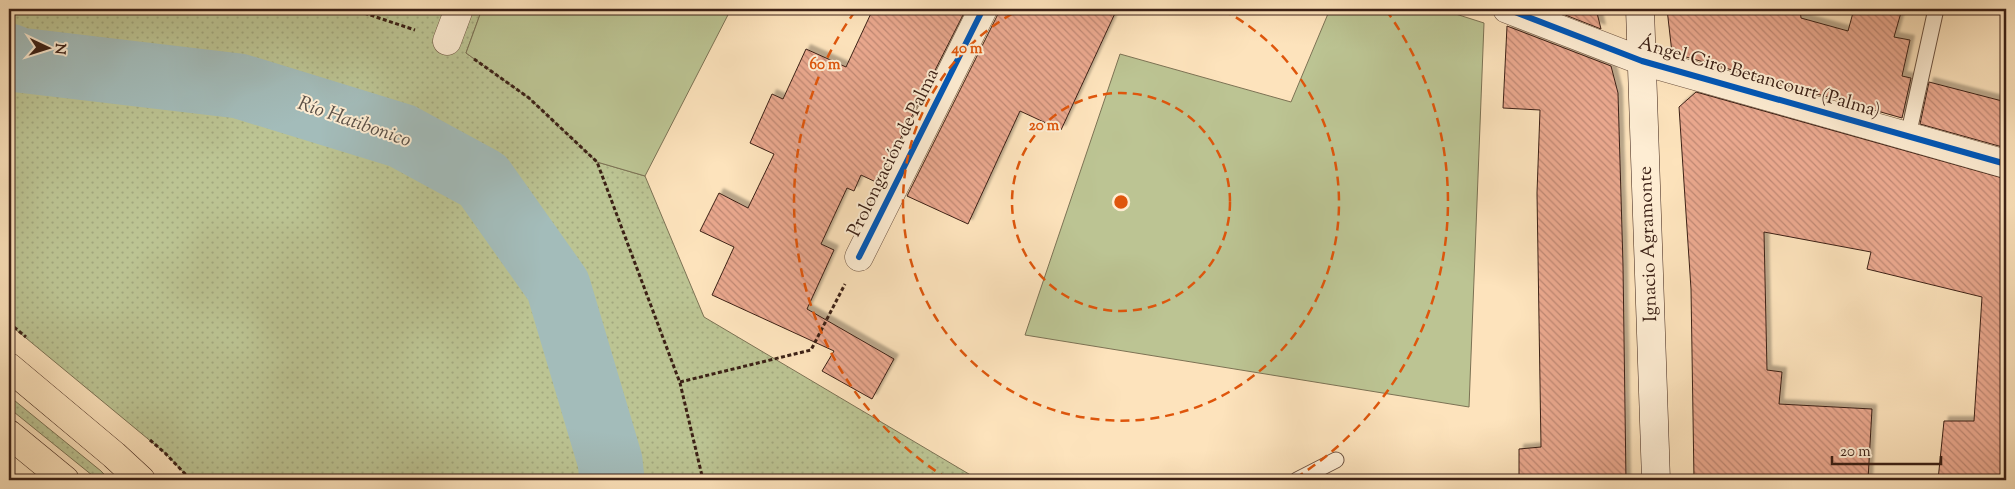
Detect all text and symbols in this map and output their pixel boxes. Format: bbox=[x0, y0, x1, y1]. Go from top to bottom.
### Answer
north arrow bbox=[22, 22, 72, 72]
street label: Ángel Ciro Betancourt (Palma) bbox=[1635, 30, 1883, 126]
text: 40 m bbox=[951, 39, 983, 60]
text: N bbox=[49, 42, 69, 55]
text: 60 m bbox=[810, 55, 841, 76]
street label: Prolongación de Palma bbox=[841, 64, 947, 242]
water label: Río Hatibonico bbox=[293, 90, 415, 156]
text: 20 m bbox=[1029, 116, 1060, 137]
street label: Ignacio Agramonte bbox=[1633, 165, 1665, 322]
centre of rings bbox=[1112, 193, 1130, 211]
scale bar bbox=[1832, 434, 1941, 466]
text: 20 m bbox=[1840, 442, 1871, 463]

